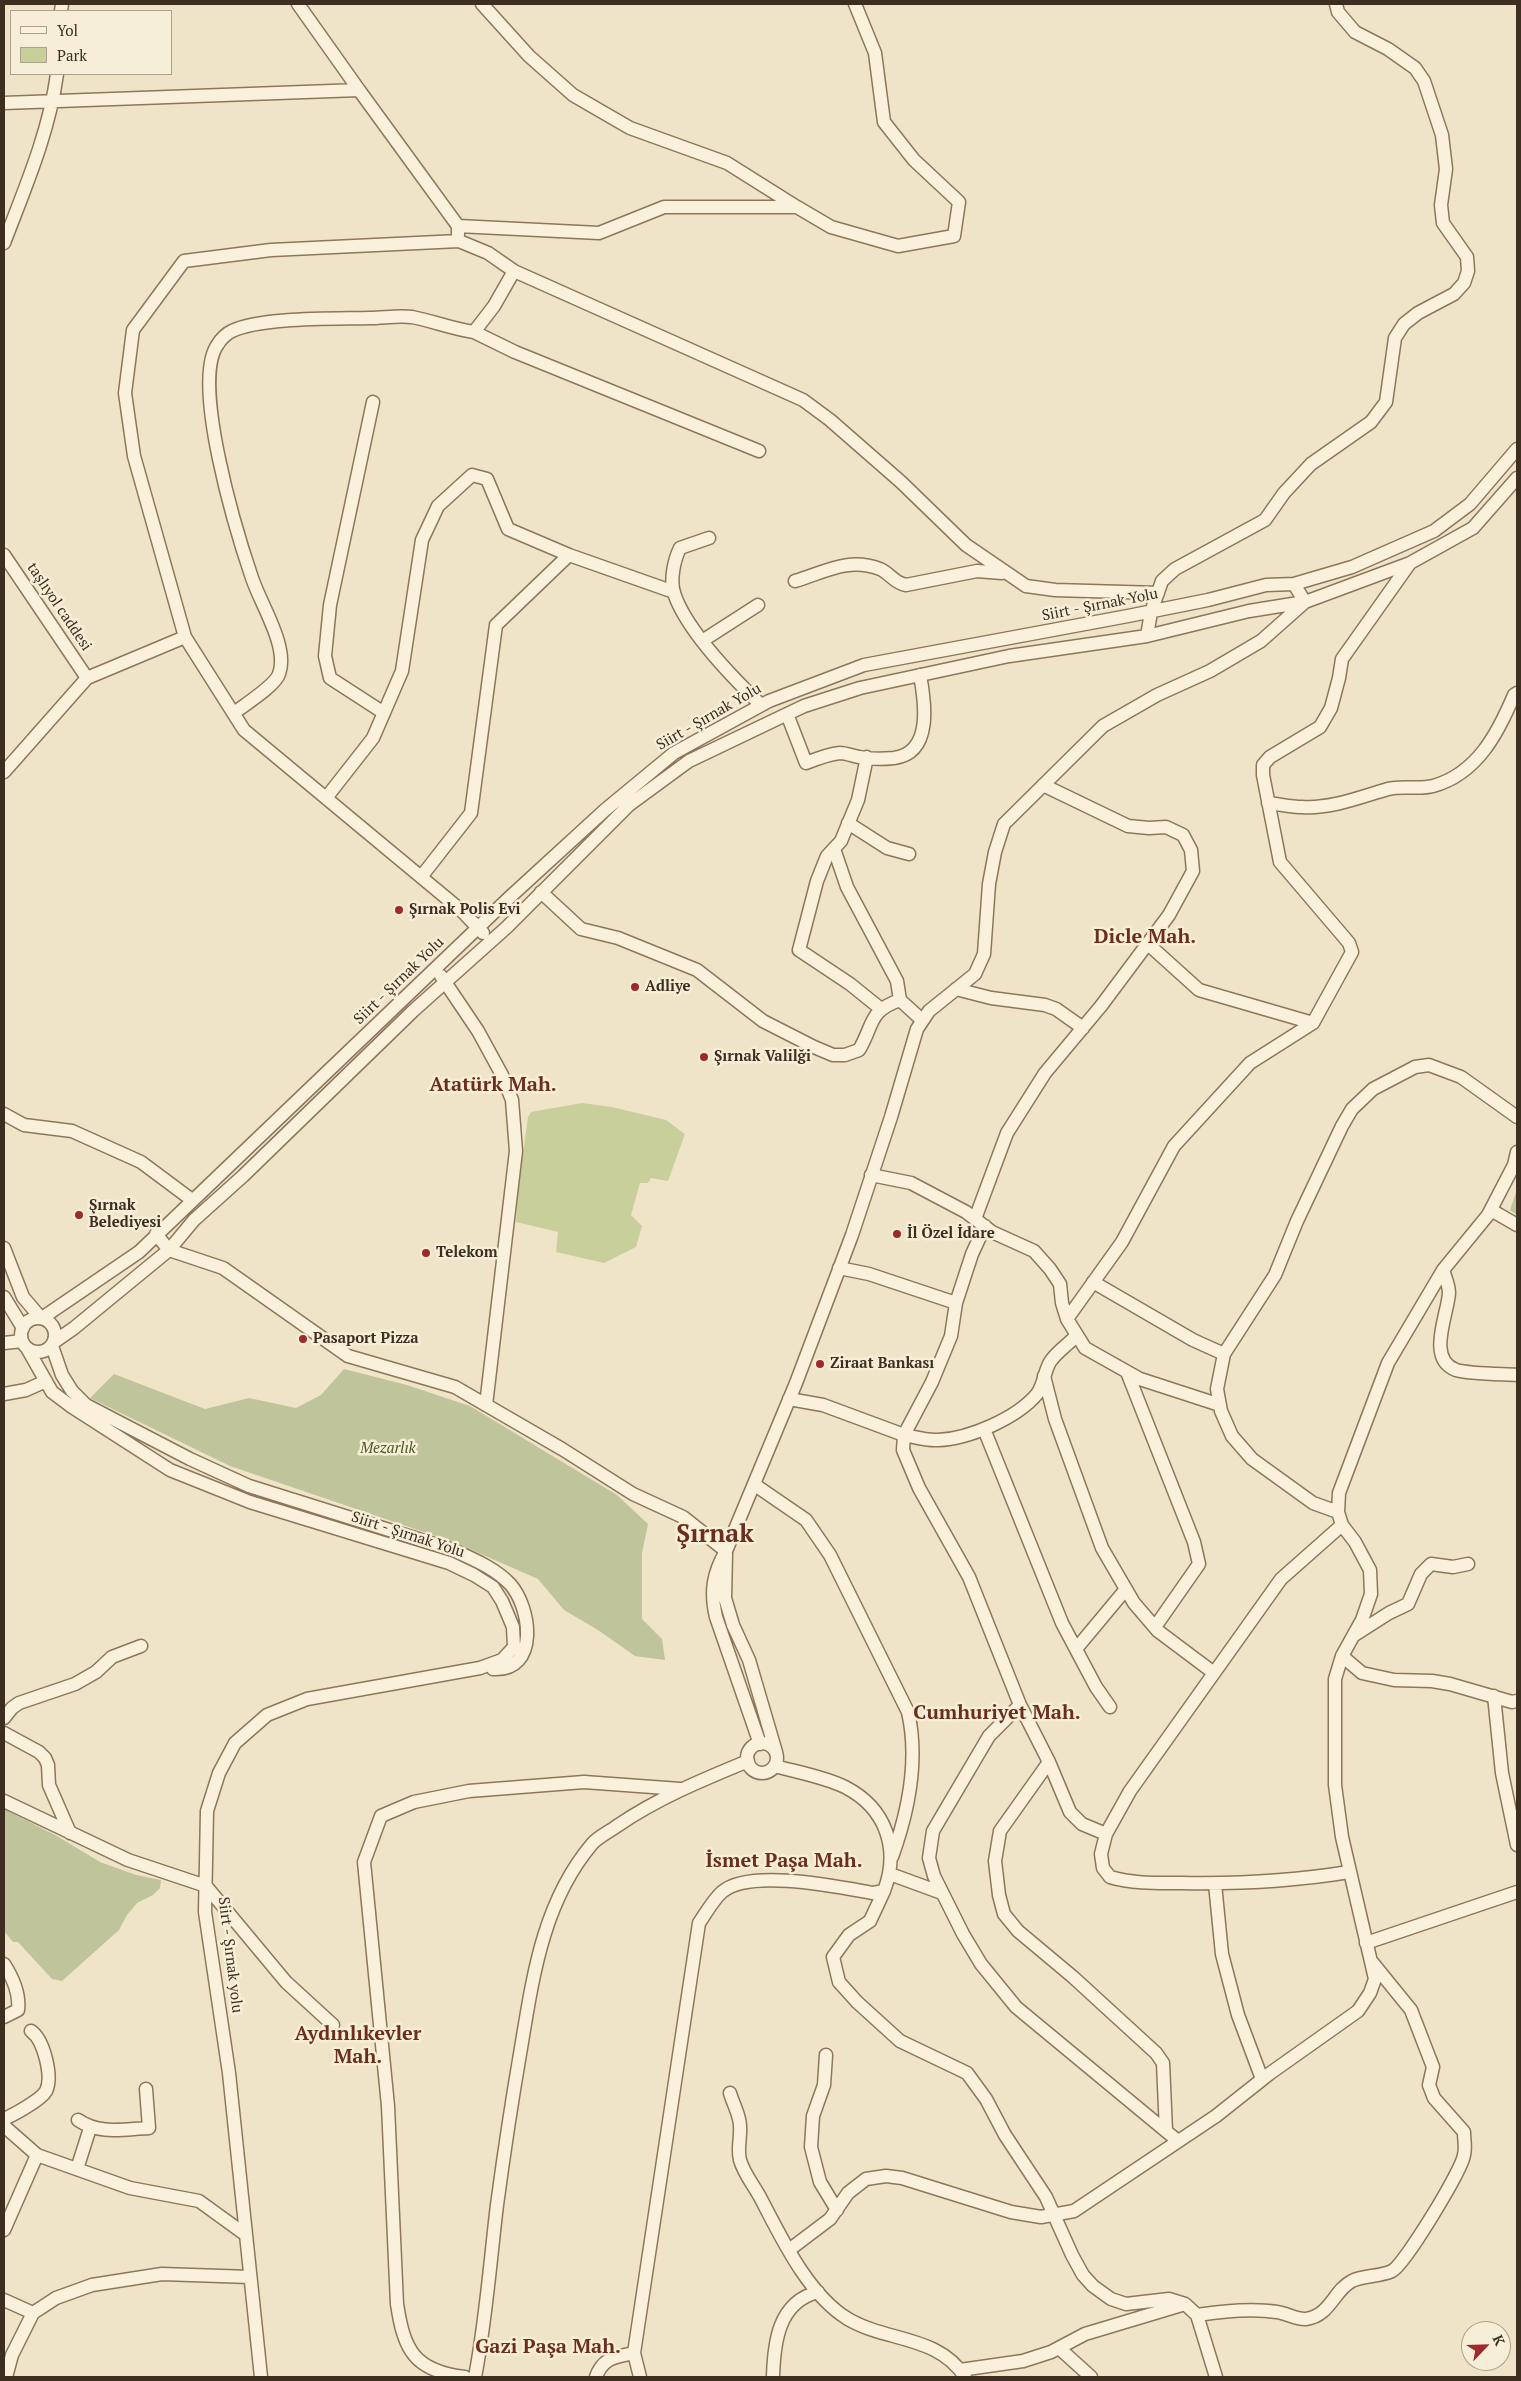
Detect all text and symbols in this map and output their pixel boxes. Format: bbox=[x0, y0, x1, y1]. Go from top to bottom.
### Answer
legend bbox=[10, 10, 172, 75]
text: Yol bbox=[57, 20, 78, 40]
text: Park bbox=[57, 45, 87, 65]
street label: taşlıyol caddesi bbox=[23, 559, 95, 655]
street label: Siirt - Şırnak Yolu bbox=[1040, 585, 1160, 625]
street label: Siirt - Şırnak Yolu bbox=[653, 680, 765, 754]
place label: Şırnak Polis Evi bbox=[409, 901, 521, 919]
marker: Şırnak Polis Evi bbox=[393, 904, 405, 916]
district label: Dicle Mah. bbox=[1094, 925, 1196, 949]
street label: Siirt - Şırnak Yolu bbox=[350, 934, 448, 1028]
place label: Adliye bbox=[645, 978, 691, 996]
marker: Adliye bbox=[629, 981, 641, 993]
place label: Şırnak Valilği bbox=[714, 1048, 811, 1066]
marker: Şırnak Valilği bbox=[698, 1051, 710, 1063]
district label: Atatürk Mah. bbox=[429, 1073, 557, 1097]
place label: Şırnak Belediyesi bbox=[89, 1197, 161, 1232]
marker: Şırnak Belediyesi bbox=[73, 1209, 85, 1221]
place label: İl Özel İdare bbox=[907, 1225, 995, 1243]
marker: İl Özel İdare bbox=[891, 1228, 903, 1240]
place label: Telekom bbox=[436, 1244, 498, 1262]
marker: Telekom bbox=[420, 1247, 432, 1259]
place label: Pasaport Pizza bbox=[313, 1330, 419, 1348]
marker: Pasaport Pizza bbox=[297, 1333, 309, 1345]
place label: Ziraat Bankası bbox=[830, 1355, 934, 1373]
marker: Ziraat Bankası bbox=[814, 1358, 826, 1370]
park label: Mezarlık bbox=[360, 1440, 416, 1458]
street label: Siirt - Şırnak Yolu bbox=[349, 1508, 467, 1562]
district label: Şırnak bbox=[676, 1520, 754, 1550]
district label: Cumhuriyet Mah. bbox=[913, 1701, 1081, 1725]
district label: İsmet Paşa Mah. bbox=[705, 1849, 863, 1873]
street label: Siirt - Şırnak yolu bbox=[214, 1896, 246, 2014]
district label: Aydınlıkevler Mah. bbox=[295, 2022, 421, 2069]
north arrow bbox=[1461, 2321, 1511, 2371]
text: K bbox=[1489, 2332, 1510, 2349]
district label: Gazi Paşa Mah. bbox=[475, 2335, 621, 2359]

